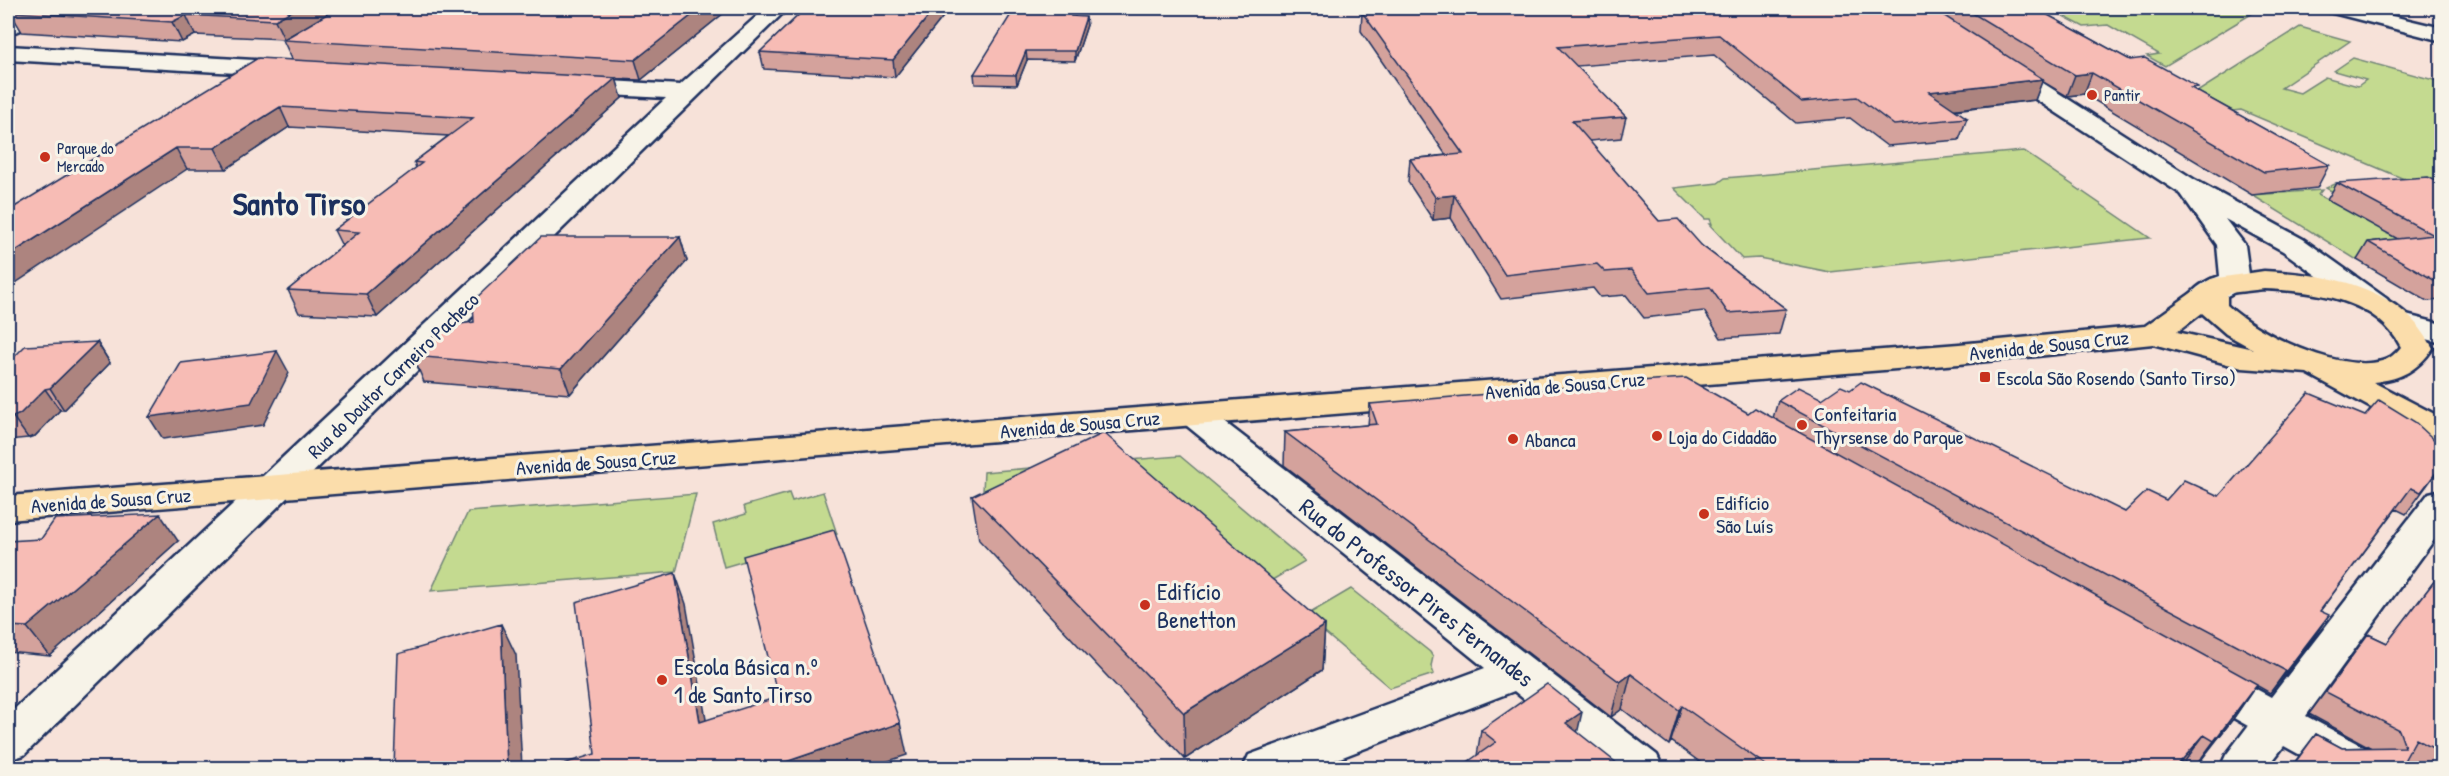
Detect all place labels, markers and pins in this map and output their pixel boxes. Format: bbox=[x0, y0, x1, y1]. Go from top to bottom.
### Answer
place label: Pantir bbox=[2104, 84, 2140, 106]
marker: Pantir bbox=[2085, 88, 2099, 102]
place label: Parque do Mercado bbox=[57, 137, 114, 177]
marker: Parque do Mercado bbox=[38, 150, 52, 164]
place label: Escola São Rosendo (Santo Tirso) bbox=[1997, 364, 2236, 391]
marker: Escola São Rosendo (Santo Tirso) bbox=[1978, 370, 1992, 384]
place label: Confeitaria Thyrsense do Parque bbox=[1814, 400, 1964, 450]
marker: Confeitaria Thyrsense do Parque bbox=[1795, 418, 1809, 432]
place label: Loja do Cidadão bbox=[1669, 423, 1777, 450]
place label: Abanca bbox=[1525, 426, 1576, 453]
marker: Loja do Cidadão bbox=[1650, 429, 1664, 443]
marker: Abanca bbox=[1506, 432, 1520, 446]
place label: Edifício São Luís bbox=[1716, 489, 1774, 539]
marker: Edifício São Luís bbox=[1697, 507, 1711, 521]
place label: Edifício Benetton bbox=[1157, 575, 1236, 635]
marker: Edifício Benetton bbox=[1138, 598, 1152, 612]
place label: Escola Básica n.º 1 de Santo Tirso bbox=[674, 650, 818, 710]
marker: Escola Básica n.º 1 de Santo Tirso bbox=[655, 673, 669, 687]

